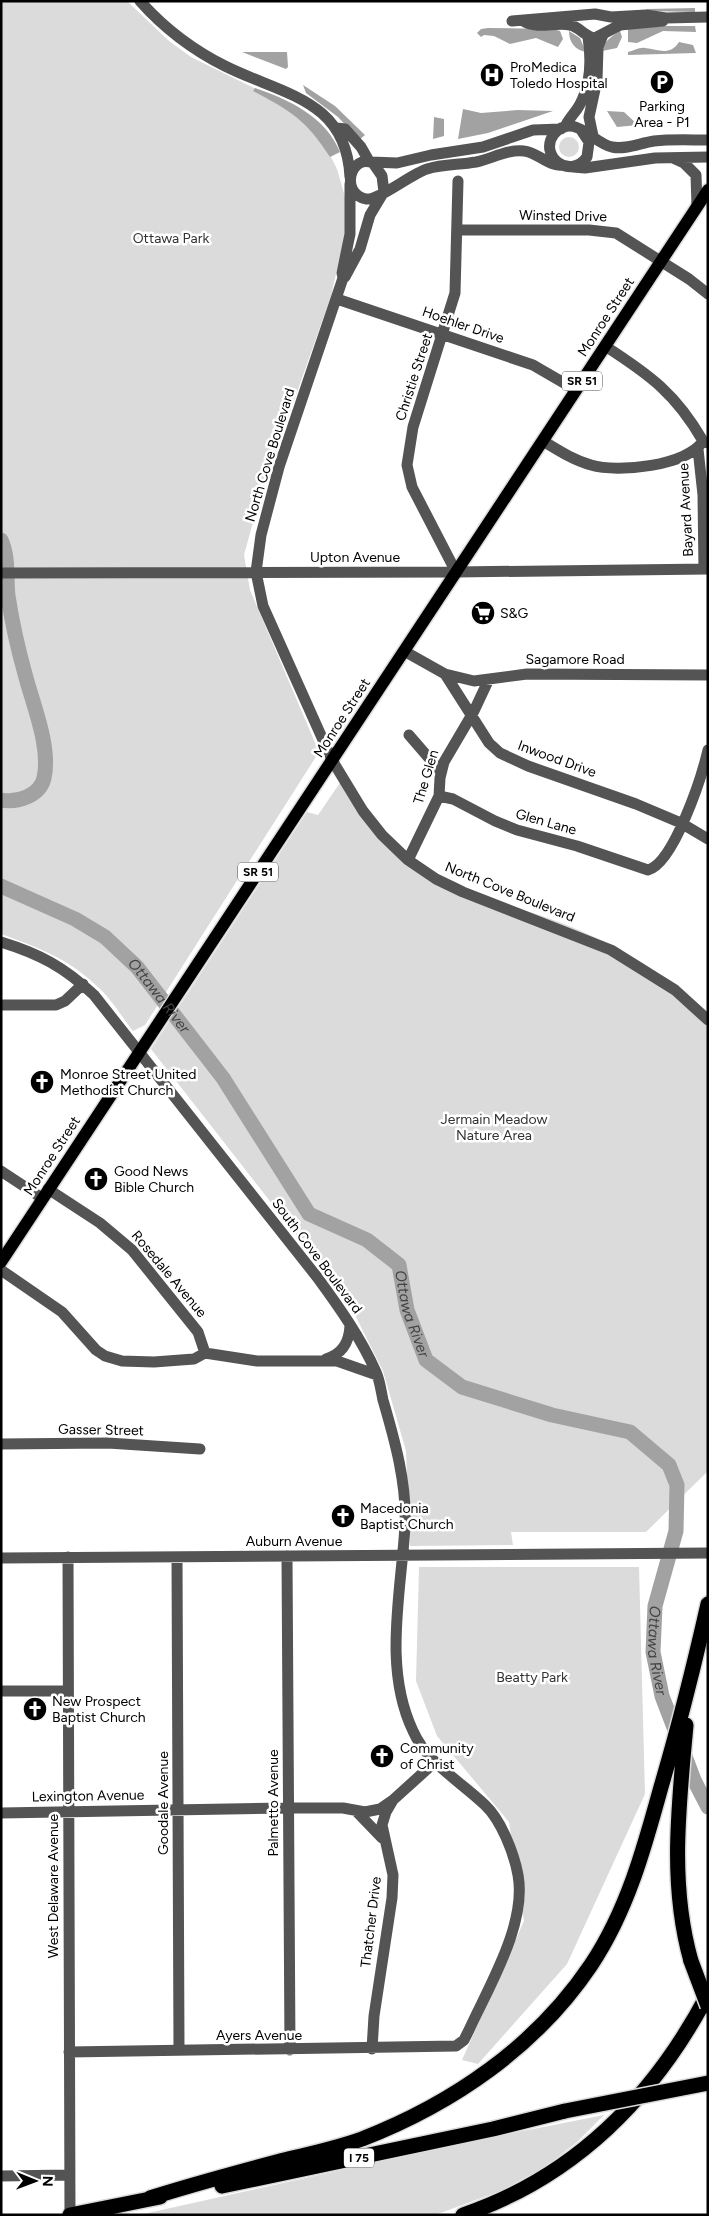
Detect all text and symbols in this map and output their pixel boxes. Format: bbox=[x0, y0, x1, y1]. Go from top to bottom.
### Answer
place label: ProMedica Toledo Hospital bbox=[510, 59, 608, 92]
hospital icon: ProMedica Toledo Hospital bbox=[479, 62, 505, 88]
parking icon: Parking Area - P1 bbox=[649, 69, 675, 95]
place label: Parking Area - P1 bbox=[634, 98, 690, 131]
street label: Winsted Drive bbox=[519, 207, 607, 225]
park label: Ottawa Park bbox=[133, 230, 209, 247]
street label: Monroe Street bbox=[574, 274, 638, 360]
street label: Hoehler Drive bbox=[420, 303, 506, 347]
street label: Christie Street bbox=[392, 331, 436, 423]
road number: SR 51 bbox=[562, 372, 602, 391]
street label: North Cove Boulevard bbox=[242, 386, 298, 524]
street label: Bayard Avenue bbox=[675, 462, 697, 557]
street label: Upton Avenue bbox=[310, 549, 400, 566]
supermarket icon: S&G bbox=[470, 600, 496, 626]
place label: S&G bbox=[500, 605, 529, 622]
street label: Sagamore Road bbox=[525, 651, 625, 668]
street label: Monroe Street bbox=[310, 675, 374, 761]
street label: Inwood Drive bbox=[515, 737, 599, 781]
street label: The Glen bbox=[410, 748, 442, 806]
street label: Glen Lane bbox=[514, 805, 579, 839]
street label: North Cove Boulevard bbox=[443, 858, 577, 926]
road number: SR 51 bbox=[238, 862, 278, 882]
water label: Ottawa River bbox=[124, 954, 194, 1037]
place label: Monroe Street United Methodist Church bbox=[60, 1066, 196, 1099]
church icon: Monroe Street United Methodist Church bbox=[29, 1069, 55, 1095]
park label: Jermain Meadow Nature Area bbox=[441, 1111, 547, 1144]
street label: Monroe Street bbox=[20, 1113, 84, 1199]
place label: Good News Bible Church bbox=[114, 1163, 194, 1196]
church icon: Good News Bible Church bbox=[83, 1166, 109, 1192]
street label: South Cove Boulevard bbox=[268, 1195, 366, 1317]
street label: Rosedale Avenue bbox=[128, 1227, 210, 1321]
water label: Ottawa River bbox=[391, 1269, 433, 1361]
street label: Gasser Street bbox=[58, 1421, 144, 1439]
place label: Macedonia Baptist Church bbox=[360, 1500, 454, 1533]
church icon: Macedonia Baptist Church bbox=[330, 1503, 356, 1529]
street label: Auburn Avenue bbox=[246, 1533, 343, 1550]
water label: Ottawa River bbox=[644, 1605, 671, 1698]
park label: Beatty Park bbox=[496, 1669, 568, 1686]
place label: New Prospect Baptist Church bbox=[52, 1693, 146, 1726]
church icon: New Prospect Baptist Church bbox=[22, 1696, 48, 1722]
place label: Community of Christ bbox=[400, 1740, 474, 1773]
church icon: Community of Christ bbox=[369, 1743, 395, 1769]
street label: Palmetto Avenue bbox=[265, 1749, 282, 1857]
street label: Goodale Avenue bbox=[155, 1751, 172, 1855]
street label: Lexington Avenue bbox=[31, 1787, 145, 1805]
street label: West Delaware Avenue bbox=[45, 1813, 62, 1958]
street label: Thatcher Drive bbox=[357, 1875, 385, 1968]
street label: Ayers Avenue bbox=[216, 2027, 302, 2044]
road number: I 75 bbox=[344, 2148, 374, 2168]
north arrow bbox=[10, 2156, 60, 2206]
text: N bbox=[39, 2176, 56, 2187]

